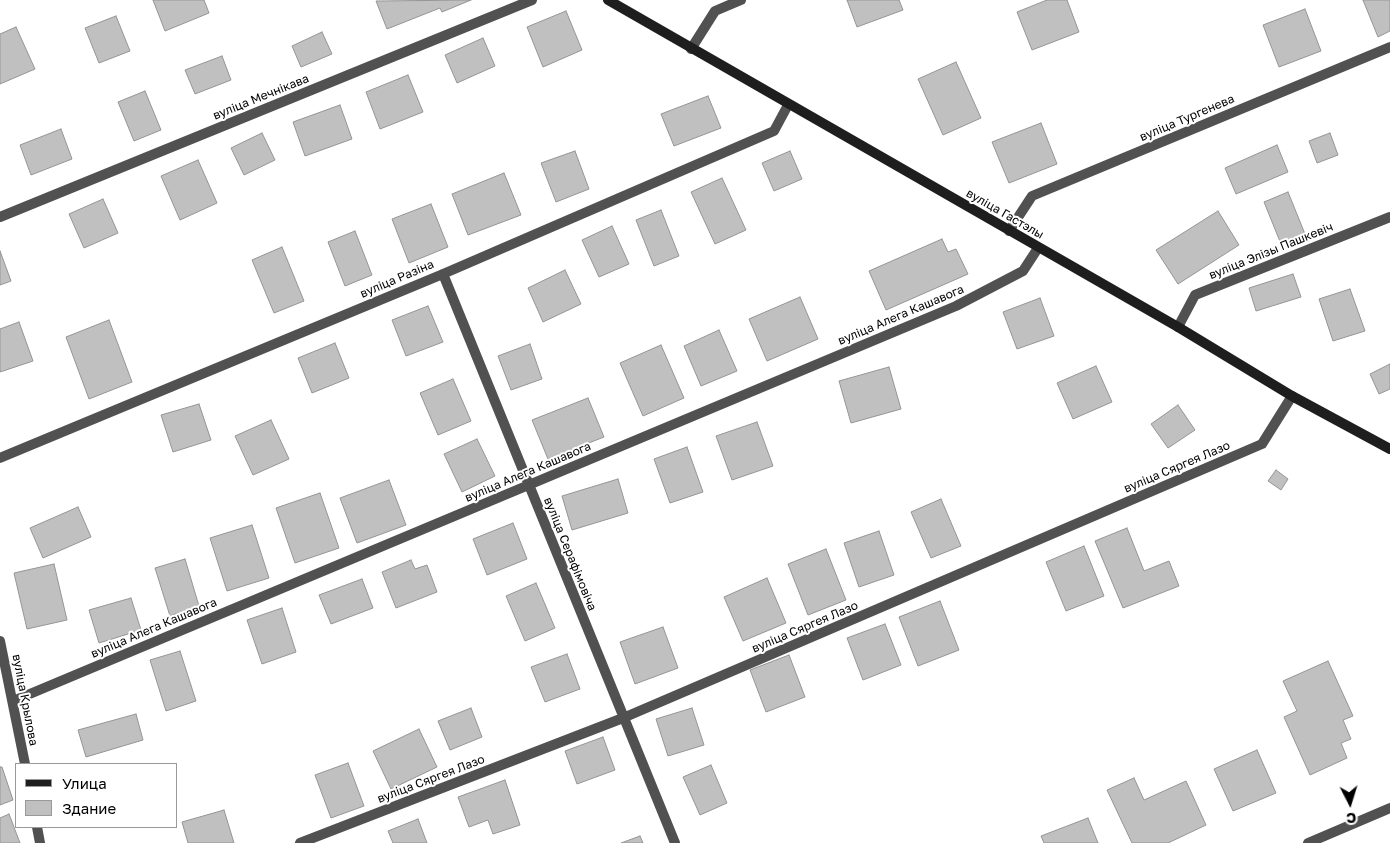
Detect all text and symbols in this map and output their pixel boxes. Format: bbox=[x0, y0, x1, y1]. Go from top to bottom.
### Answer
street label: вуліца Мечнікава bbox=[211, 71, 311, 123]
street label: вуліца Тургенева bbox=[1138, 92, 1236, 144]
street label: вуліца Гастэлы bbox=[964, 186, 1046, 242]
street label: вуліца Элізы Пашкевіч bbox=[1207, 220, 1335, 282]
street label: вуліца Разіна bbox=[358, 257, 436, 301]
street label: вуліца Алега Кашавога bbox=[836, 282, 966, 348]
street label: вуліца Сяргея Лазо bbox=[1122, 438, 1232, 496]
street label: вуліца Алега Кашавога bbox=[463, 439, 593, 505]
street label: вуліца Серафімовіча bbox=[541, 495, 599, 613]
street label: вуліца Алега Кашавога bbox=[89, 595, 219, 661]
street label: вуліца Сяргея Лазо bbox=[750, 598, 860, 656]
street label: вуліца Крылова bbox=[9, 653, 41, 747]
street label: вуліца Сяргея Лазо bbox=[375, 752, 487, 806]
legend bbox=[15, 763, 178, 828]
text: Улица bbox=[62, 774, 107, 792]
north arrow bbox=[1325, 778, 1375, 828]
text: Здание bbox=[62, 799, 116, 817]
text: С bbox=[1346, 810, 1357, 827]

